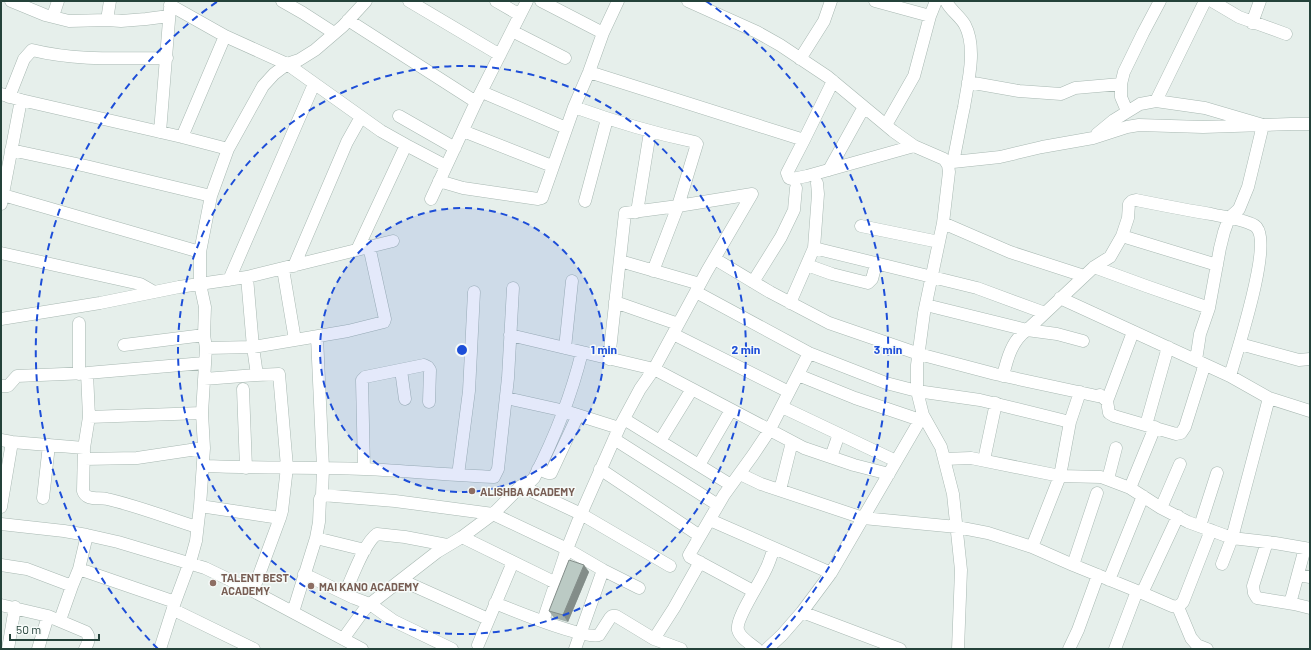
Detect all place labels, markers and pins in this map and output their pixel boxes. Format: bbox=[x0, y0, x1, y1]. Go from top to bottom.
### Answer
centre of rings bbox=[455, 343, 469, 357]
place label: ALISHBA ACADEMY bbox=[480, 485, 575, 498]
marker: ALISHBA ACADEMY bbox=[467, 486, 477, 496]
place label: TALENT BEST ACADEMY bbox=[221, 571, 289, 597]
marker: TALENT BEST ACADEMY bbox=[208, 578, 218, 588]
place label: MAI KANO ACADEMY bbox=[319, 580, 419, 593]
marker: MAI KANO ACADEMY bbox=[306, 581, 316, 591]

